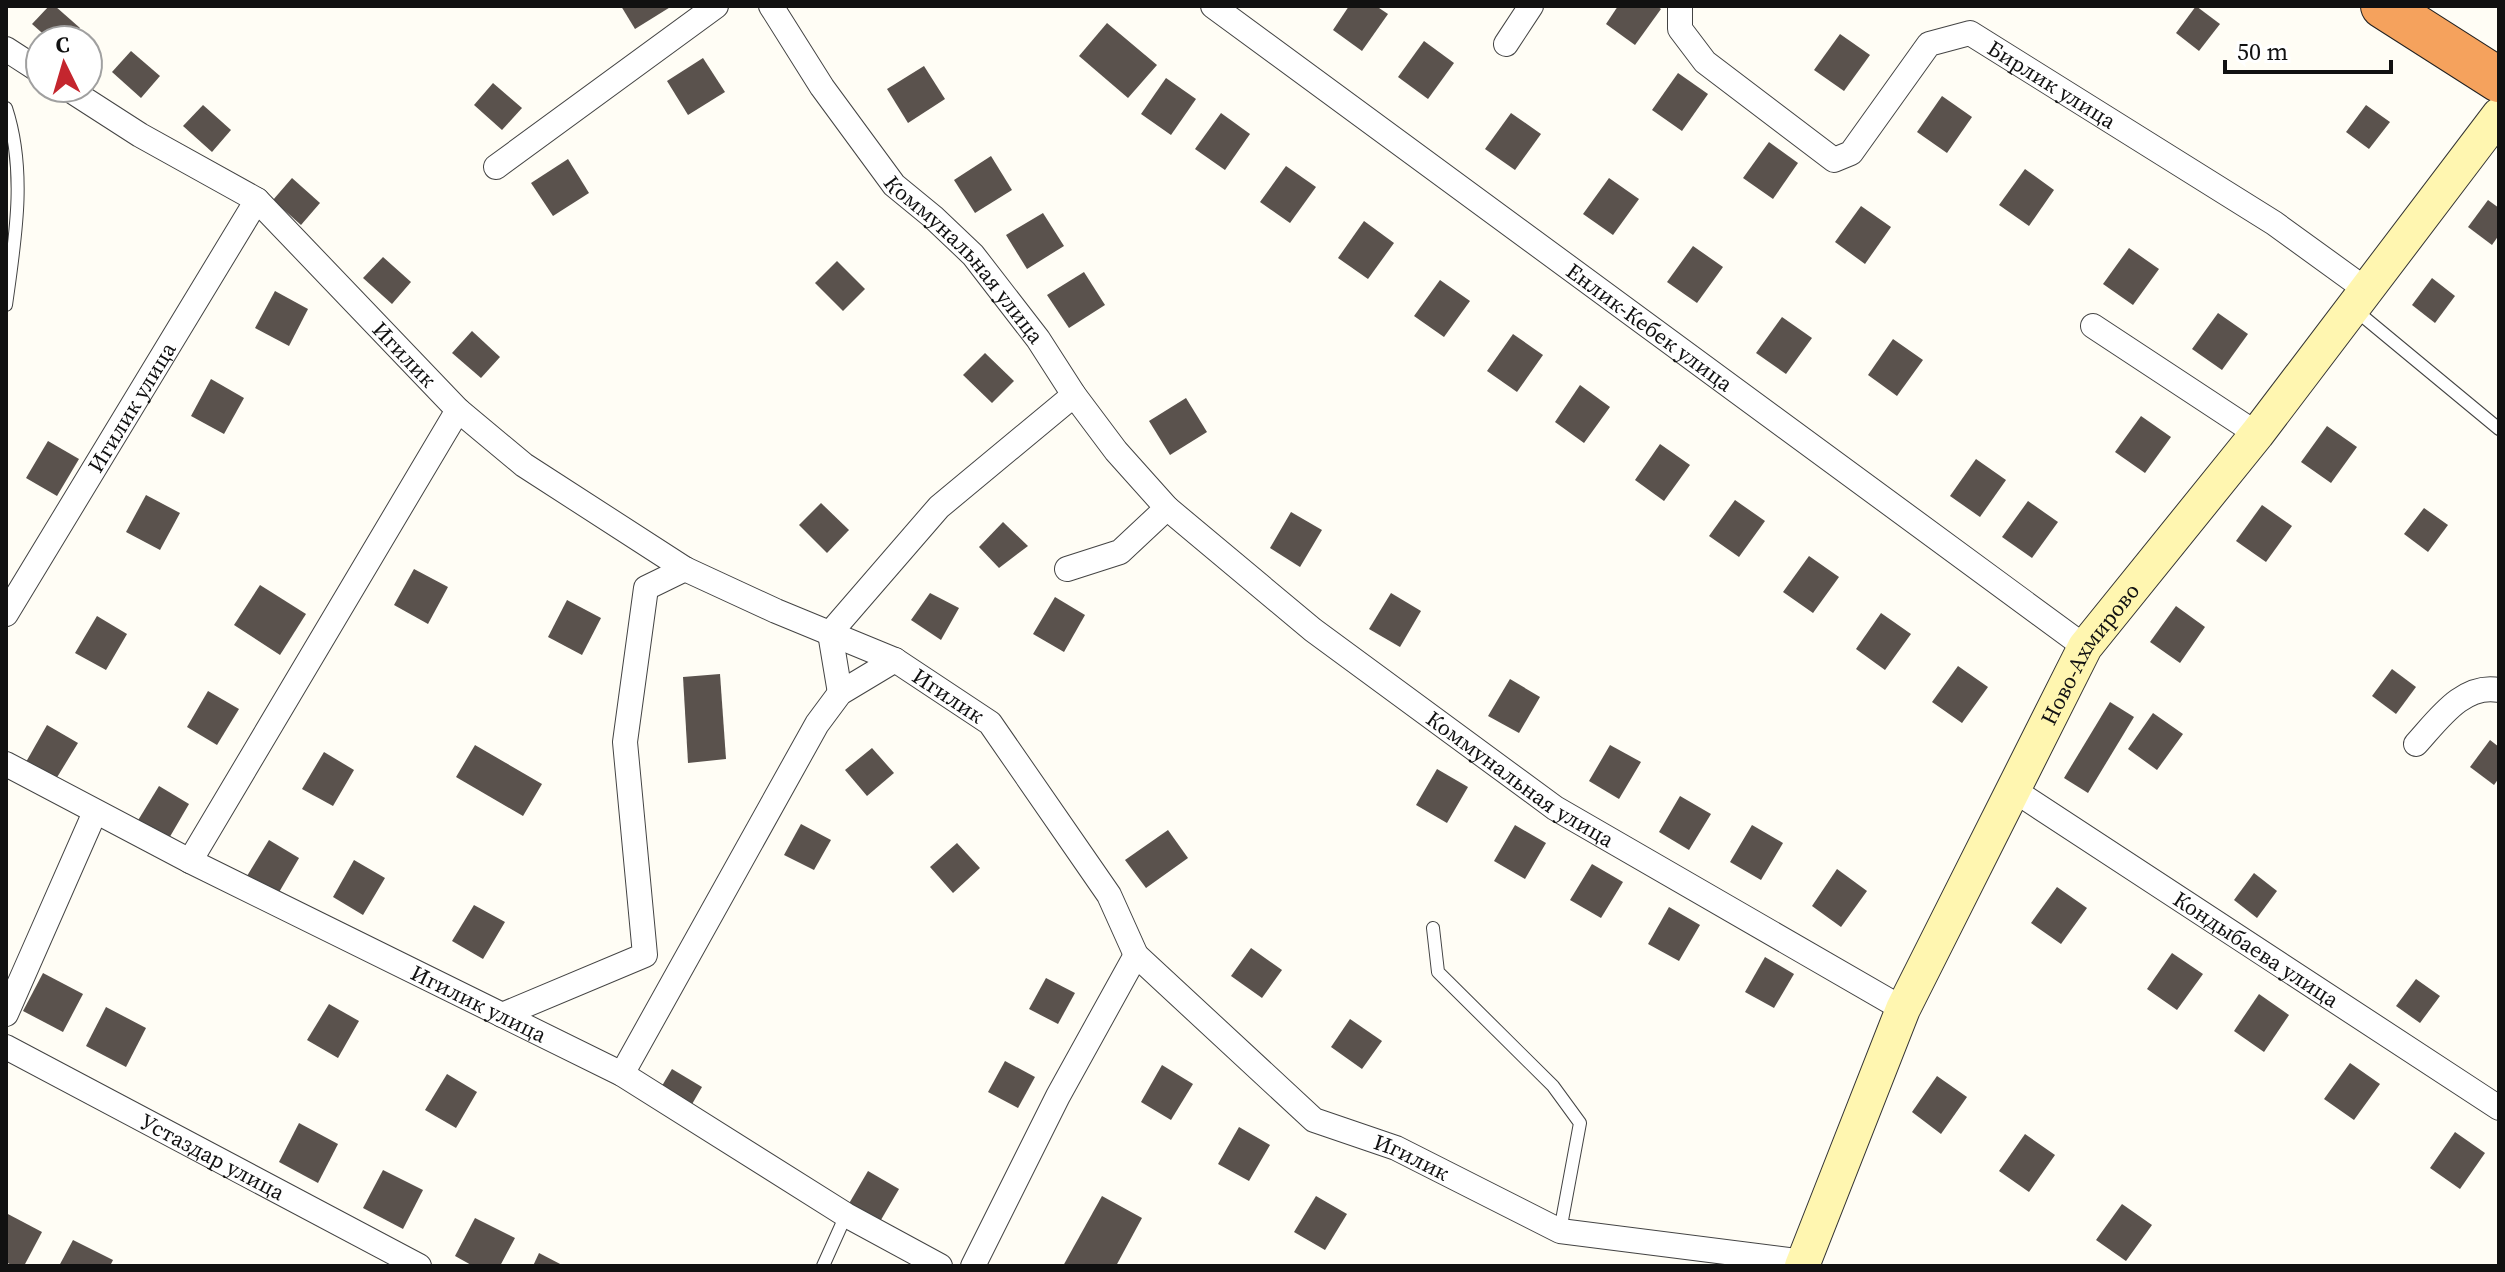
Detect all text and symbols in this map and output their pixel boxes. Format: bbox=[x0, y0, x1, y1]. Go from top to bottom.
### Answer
north arrow bbox=[24, 24, 104, 104]
scale bar bbox=[2225, 24, 2391, 74]
text: С bbox=[54, 29, 71, 60]
street label: Бирлик улица bbox=[1982, 33, 2123, 136]
text: 50 m bbox=[2237, 35, 2288, 68]
street label: Коммунальная улица bbox=[877, 169, 1052, 350]
street label: Енлик-Кебек улица bbox=[1560, 256, 1740, 399]
street label: Игилик bbox=[366, 315, 443, 394]
street label: Игилик улица bbox=[80, 336, 183, 478]
street label: Ново-Ахмирово bbox=[2033, 576, 2146, 730]
street label: Игилик bbox=[907, 661, 990, 730]
street label: Коммунальная улица bbox=[1420, 703, 1621, 855]
street label: Кондыбаева улица bbox=[2168, 884, 2346, 1015]
street label: Игилик улица bbox=[406, 957, 552, 1050]
street label: Устаздар улица bbox=[135, 1106, 291, 1208]
street label: Игилик bbox=[1370, 1127, 1455, 1188]

